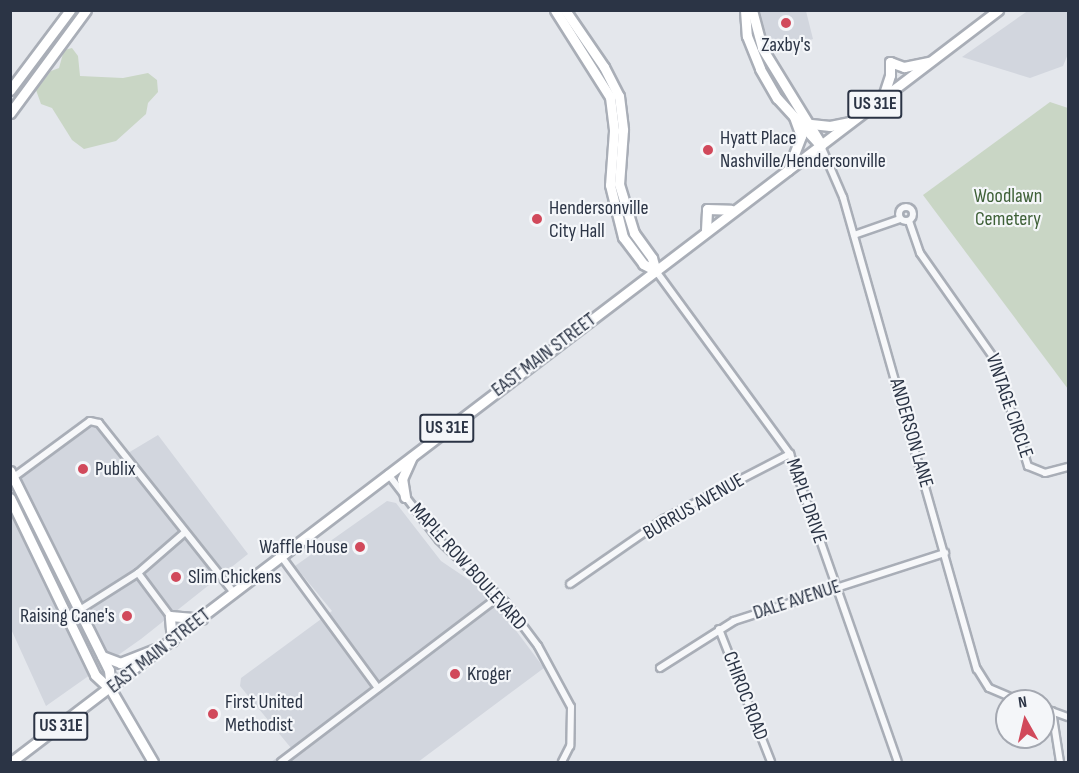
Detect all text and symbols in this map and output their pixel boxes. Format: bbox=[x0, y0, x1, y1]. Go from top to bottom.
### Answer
marker: Zaxby's bbox=[779, 16, 793, 30]
place label: Zaxby's bbox=[761, 33, 811, 57]
road number: US 31E bbox=[846, 89, 904, 119]
place label: Hyatt Place Nashville/Hendersonville bbox=[720, 126, 886, 173]
marker: Hyatt Place Nashville/Hendersonville bbox=[701, 143, 715, 157]
park label: Woodlawn Cemetery bbox=[974, 184, 1042, 231]
place label: Hendersonville City Hall bbox=[549, 196, 648, 243]
marker: Hendersonville City Hall bbox=[530, 212, 544, 226]
street label: EAST MAIN STREET bbox=[487, 308, 601, 402]
street label: VINTAGE CIRCLE bbox=[980, 351, 1038, 461]
street label: ANDERSON LANE bbox=[884, 376, 938, 490]
road number: US 31E bbox=[418, 413, 476, 443]
street label: MAPLE DRIVE bbox=[780, 455, 832, 547]
place label: Publix bbox=[95, 457, 135, 481]
marker: Publix bbox=[76, 462, 90, 476]
street label: BURRUS AVENUE bbox=[639, 469, 749, 545]
street label: MAPLE ROW BOULEVARD bbox=[405, 498, 531, 636]
place label: Waffle House bbox=[259, 535, 348, 559]
marker: Waffle House bbox=[353, 540, 367, 554]
place label: Slim Chickens bbox=[188, 565, 282, 589]
marker: Slim Chickens bbox=[169, 570, 183, 584]
street label: DALE AVENUE bbox=[750, 575, 844, 625]
street label: EAST MAIN STREET bbox=[103, 603, 215, 699]
place label: Raising Cane's bbox=[20, 604, 115, 628]
marker: Raising Cane's bbox=[120, 609, 134, 623]
street label: CHIROC ROAD bbox=[717, 648, 773, 744]
place label: Kroger bbox=[467, 662, 511, 686]
marker: Kroger bbox=[448, 667, 462, 681]
north arrow bbox=[995, 689, 1055, 749]
place label: First United Methodist bbox=[225, 690, 303, 737]
text: N bbox=[1017, 693, 1028, 713]
marker: First United Methodist bbox=[206, 707, 220, 721]
road number: US 31E bbox=[32, 711, 90, 741]

